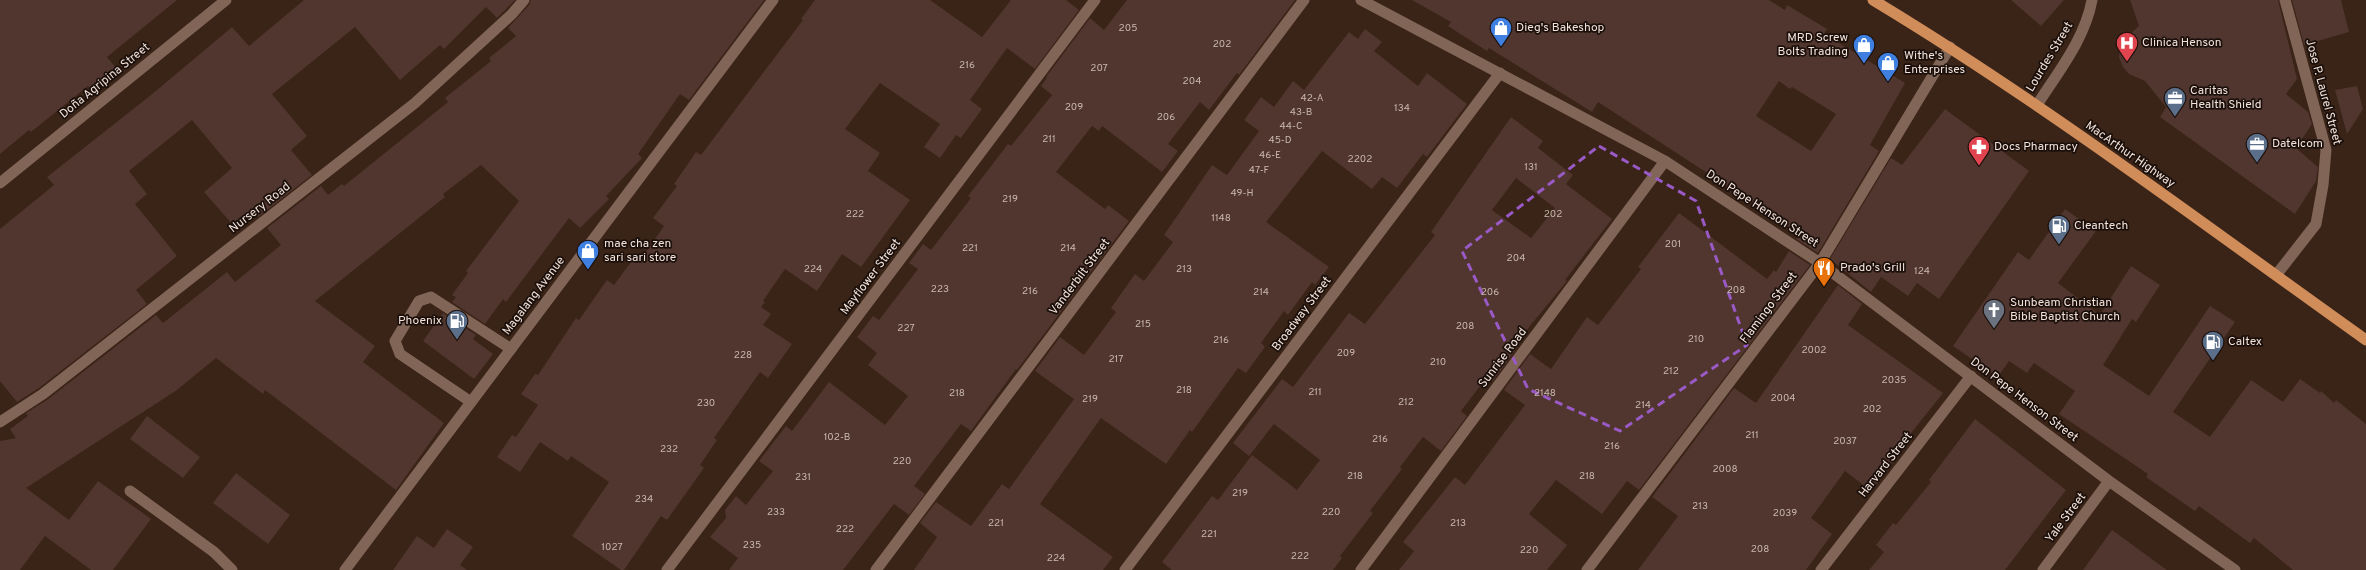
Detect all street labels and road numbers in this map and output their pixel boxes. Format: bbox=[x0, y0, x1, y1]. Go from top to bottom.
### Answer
street label: Lourdes Street bbox=[2023, 19, 2077, 95]
street label: Jose P. Laurel Street bbox=[2301, 37, 2345, 147]
street label: Doña Agripina Street bbox=[57, 40, 153, 122]
street label: MacArthur Highway bbox=[2082, 118, 2178, 192]
street label: Don Pepe Henson Street bbox=[1703, 167, 1821, 251]
street label: Nursery Road bbox=[226, 179, 294, 237]
street label: Mayflower Street bbox=[837, 236, 905, 318]
street label: Vanderbilt Street bbox=[1046, 236, 1114, 318]
street label: Magalang Avenue bbox=[499, 253, 569, 339]
street label: Flamingo Street bbox=[1737, 269, 1801, 347]
street label: Broadway Street bbox=[1269, 274, 1335, 354]
street label: Sunrise Road bbox=[1475, 325, 1531, 391]
street label: Don Pepe Henson Street bbox=[1967, 354, 2081, 446]
street label: Harvard Street bbox=[1855, 429, 1917, 501]
street label: Yale Street bbox=[2042, 490, 2090, 546]

